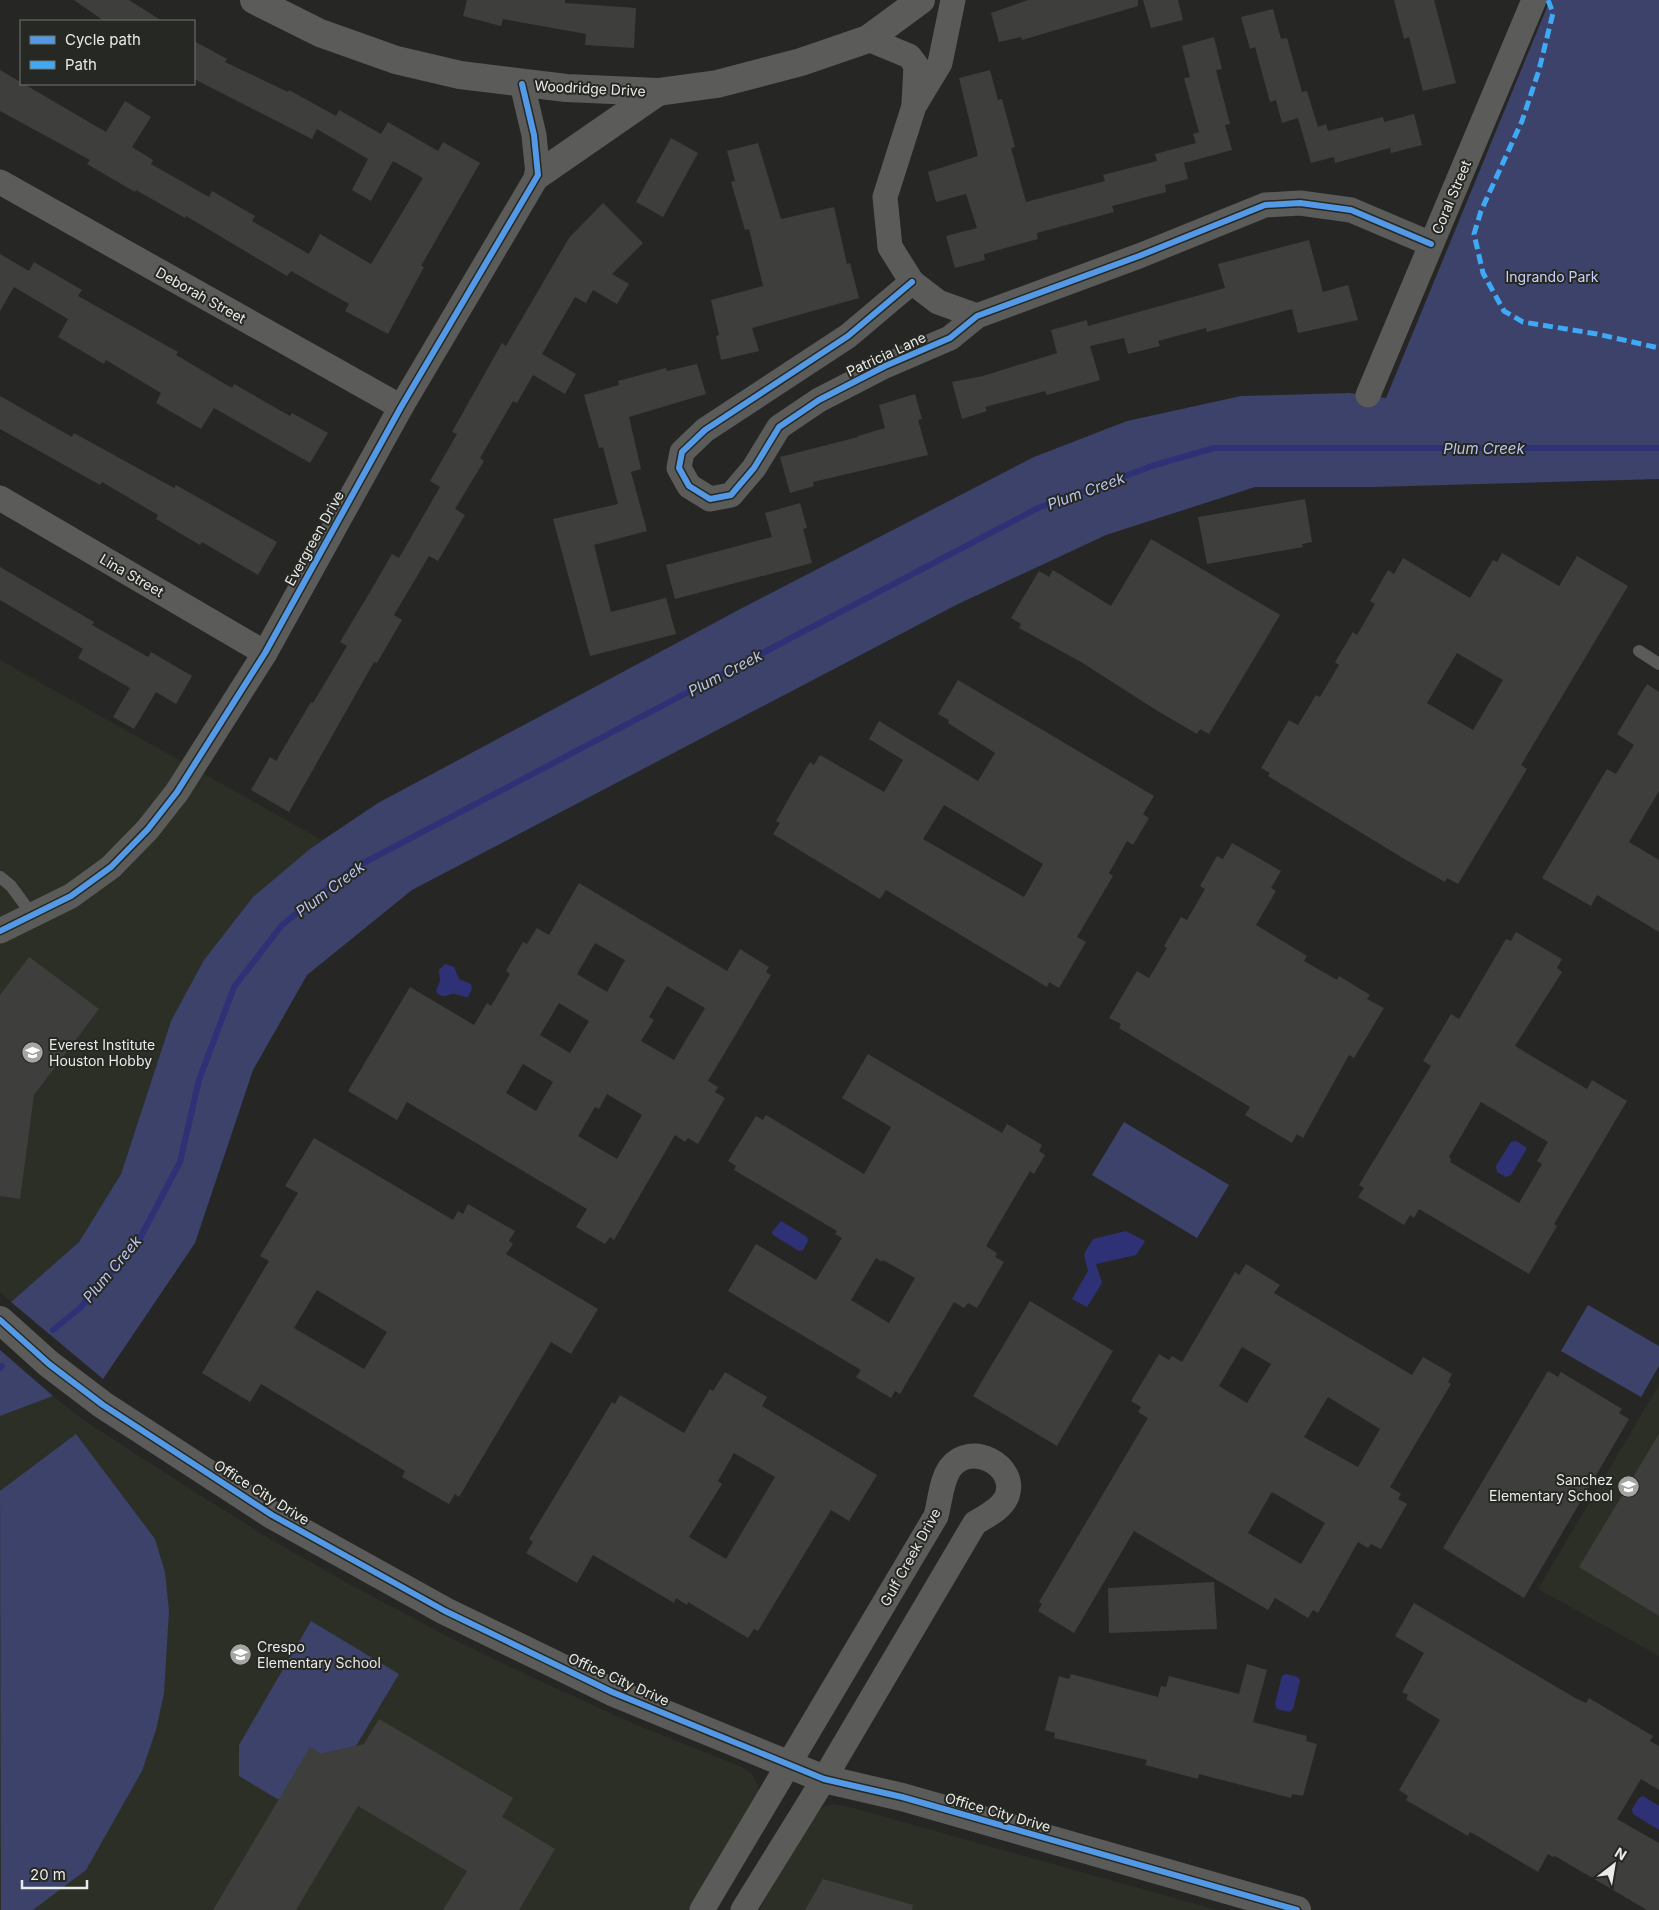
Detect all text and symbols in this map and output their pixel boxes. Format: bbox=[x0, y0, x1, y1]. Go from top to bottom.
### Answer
legend bbox=[20, 20, 195, 85]
text: Cycle path bbox=[65, 30, 141, 49]
text: Path bbox=[65, 55, 97, 74]
street label: Woodridge Drive bbox=[534, 77, 646, 99]
street label: Coral Street bbox=[1428, 157, 1474, 236]
street label: Deborah Street bbox=[153, 263, 249, 327]
park label: Ingrando Park bbox=[1506, 268, 1599, 285]
street label: Patricia Lane bbox=[844, 328, 928, 380]
water label: Plum Creek bbox=[1443, 439, 1525, 458]
water label: Plum Creek bbox=[1045, 468, 1128, 514]
street label: Evergreen Drive bbox=[281, 487, 347, 589]
street label: Lina Street bbox=[97, 550, 167, 600]
water label: Plum Creek bbox=[685, 645, 766, 700]
water label: Plum Creek bbox=[292, 856, 369, 921]
place label: Everest Institute Houston Hobby bbox=[49, 1036, 155, 1069]
school or university icon: Everest Institute Houston Hobby bbox=[21, 1040, 45, 1064]
water label: Plum Creek bbox=[79, 1231, 146, 1306]
street label: Office City Drive bbox=[211, 1456, 313, 1528]
place label: Sanchez Elementary School bbox=[1489, 1471, 1613, 1504]
school or university icon: Sanchez Elementary School bbox=[1617, 1475, 1641, 1499]
street label: Gulf Creek Drive bbox=[876, 1505, 944, 1609]
place label: Crespo Elementary School bbox=[257, 1638, 381, 1671]
school or university icon: Crespo Elementary School bbox=[229, 1642, 253, 1666]
street label: Office City Drive bbox=[566, 1649, 672, 1709]
street label: Office City Drive bbox=[943, 1789, 1053, 1835]
north arrow bbox=[1589, 1840, 1639, 1890]
text: N bbox=[1612, 1843, 1630, 1863]
scale bar bbox=[22, 1858, 88, 1890]
text: 20 m bbox=[30, 1865, 66, 1884]

